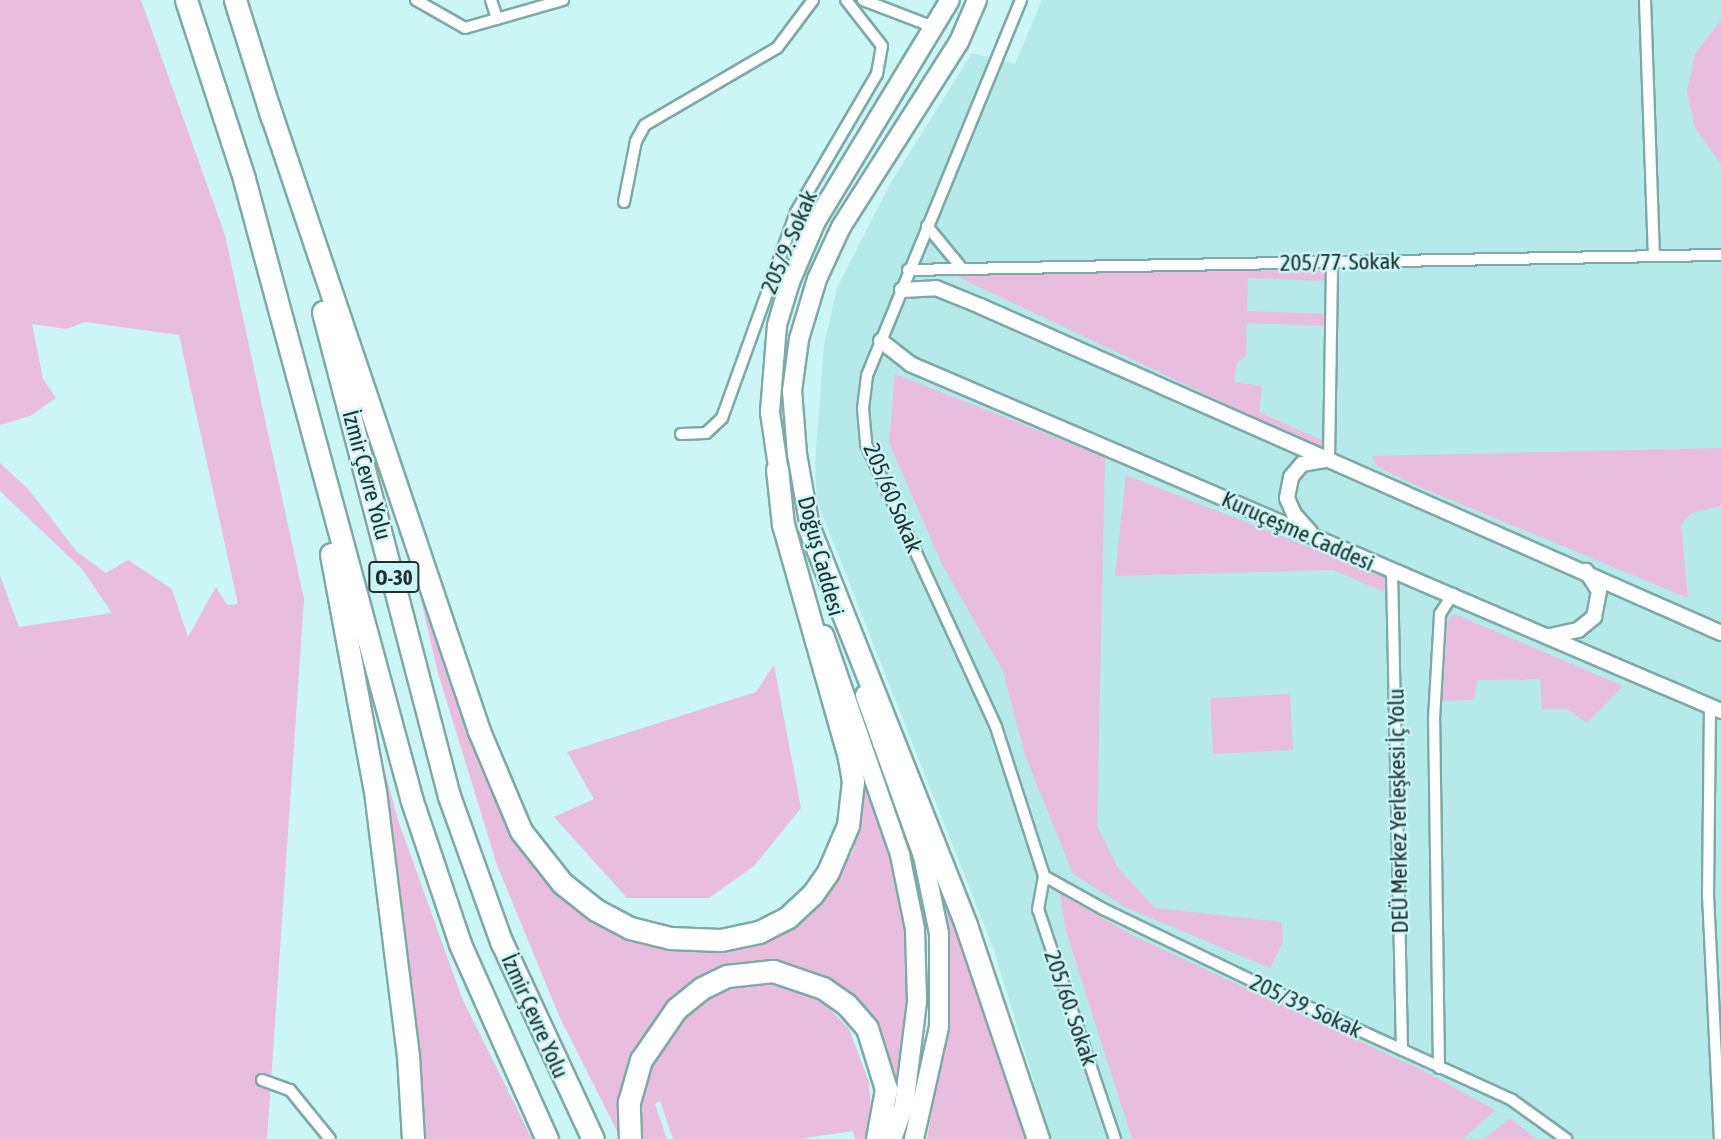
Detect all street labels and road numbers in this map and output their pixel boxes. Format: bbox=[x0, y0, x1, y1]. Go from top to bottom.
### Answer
street label: 205/9. Sokak bbox=[755, 186, 823, 298]
street label: 205/77. Sokak bbox=[1280, 247, 1400, 277]
street label: İzmir Çevre Yolu bbox=[336, 407, 398, 543]
street label: 205/60 Sokak bbox=[858, 439, 928, 557]
street label: Kuruçeşme Caddesi bbox=[1217, 485, 1379, 577]
street label: Doğuş Caddesi bbox=[792, 493, 850, 619]
road number: O-30 bbox=[368, 560, 420, 594]
street label: DEÜ Merkez Yerleşkesi İç Yolu bbox=[1382, 688, 1414, 934]
street label: 205/60. Sokak bbox=[1038, 947, 1104, 1069]
street label: İzmir Çevre Yolu bbox=[495, 950, 575, 1082]
street label: 205/39. Sokak bbox=[1246, 968, 1366, 1044]

